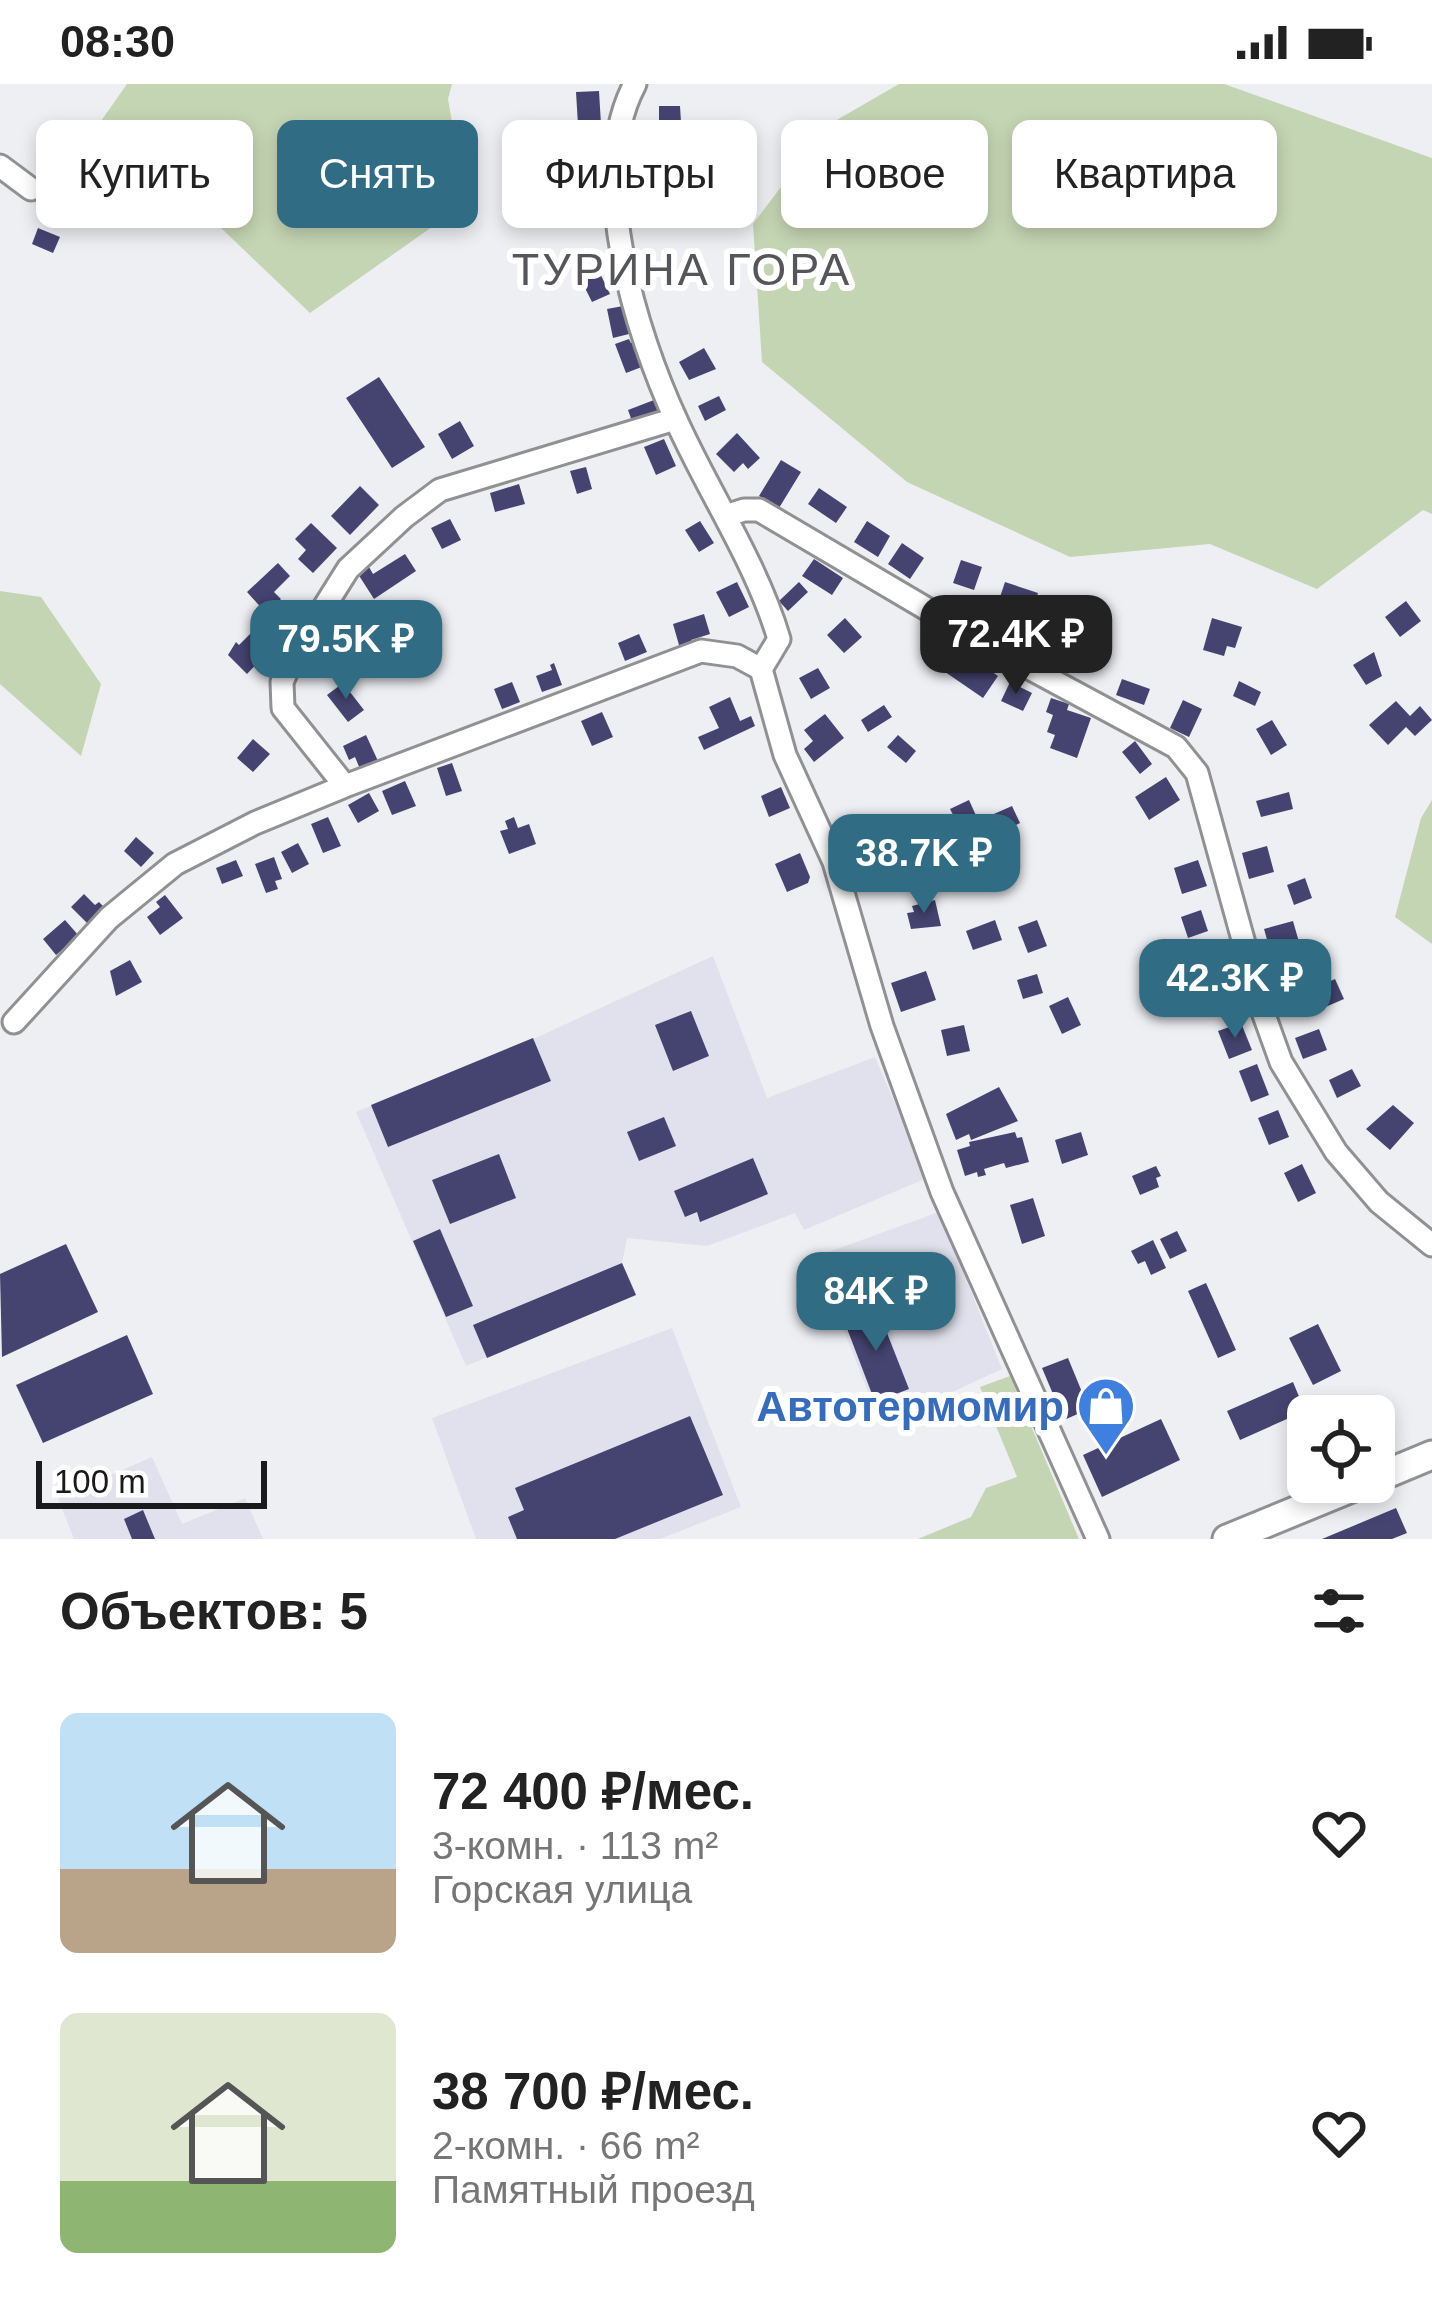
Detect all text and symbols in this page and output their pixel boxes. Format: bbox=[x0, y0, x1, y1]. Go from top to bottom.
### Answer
text: 08:30 bbox=[60, 16, 175, 67]
chip: Купить bbox=[36, 120, 253, 228]
chip: Снять bbox=[277, 120, 478, 228]
chip: Фильтры bbox=[502, 120, 757, 228]
chip: Новое bbox=[781, 120, 988, 228]
chip: Квартира bbox=[1012, 120, 1277, 228]
district label: ТУРИНА ГОРА bbox=[512, 244, 852, 295]
pin: 72.4K ₽ bbox=[905, 595, 1127, 697]
pin: 79.5K ₽ bbox=[235, 600, 457, 702]
text: 72.4K ₽ bbox=[947, 612, 1085, 655]
text: 79.5K ₽ bbox=[277, 617, 415, 660]
pin: 38.7K ₽ bbox=[813, 814, 1035, 916]
text: 38.7K ₽ bbox=[855, 831, 993, 874]
pin: 42.3K ₽ bbox=[1124, 939, 1346, 1041]
text: 42.3K ₽ bbox=[1166, 956, 1304, 999]
pin: 84K ₽ bbox=[792, 1252, 960, 1354]
text: 84K ₽ bbox=[823, 1269, 929, 1312]
shop icon: Автотермомир bbox=[1075, 1375, 1137, 1457]
place label: Автотермомир bbox=[757, 1383, 1064, 1430]
map controls bbox=[1287, 1395, 1395, 1503]
button: locate bbox=[1287, 1395, 1395, 1503]
scale bar bbox=[36, 1455, 267, 1508]
text: 100 m bbox=[54, 1463, 146, 1500]
icon: filters bbox=[1306, 1578, 1372, 1644]
text: Объектов: 5 bbox=[60, 1583, 368, 1640]
icon: home bbox=[156, 1761, 300, 1905]
text: 72 400 ₽/мес. bbox=[432, 1763, 754, 1820]
icon: heart bbox=[1306, 1800, 1372, 1866]
text: 3-комн. · 113 m² bbox=[432, 1824, 718, 1867]
text: Горская улица bbox=[432, 1868, 692, 1911]
icon: home bbox=[156, 2061, 300, 2205]
text: 38 700 ₽/мес. bbox=[432, 2063, 754, 2120]
icon: heart bbox=[1306, 2100, 1372, 2166]
text: 2-комн. · 66 m² bbox=[432, 2124, 699, 2167]
text: Памятный проезд bbox=[432, 2168, 755, 2211]

